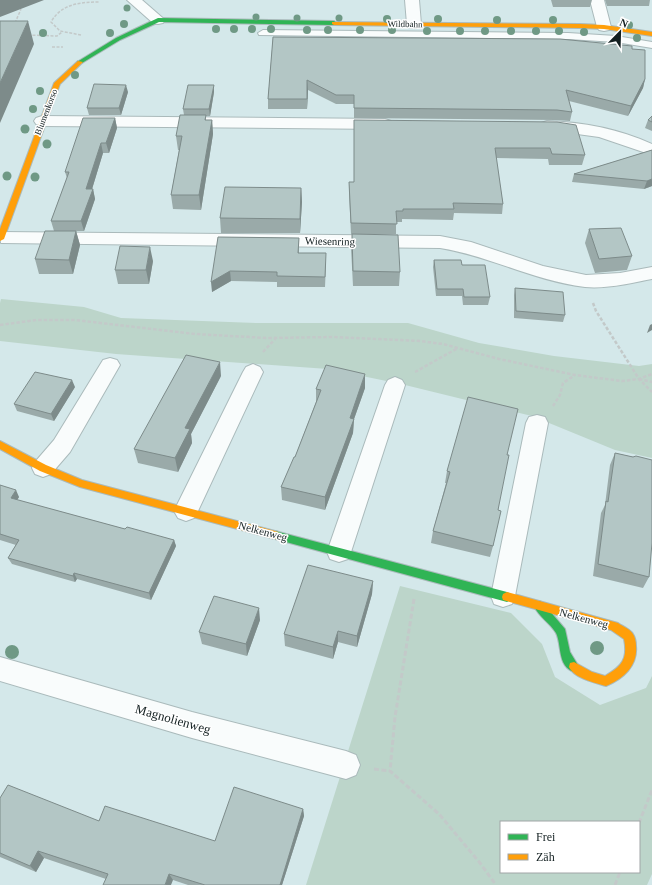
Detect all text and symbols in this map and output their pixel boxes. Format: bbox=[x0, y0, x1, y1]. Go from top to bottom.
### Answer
north arrow bbox=[600, 12, 640, 52]
text: N bbox=[618, 16, 630, 30]
street label: Wildbahn bbox=[387, 19, 423, 29]
street label: Blumenkorso bbox=[33, 87, 60, 136]
street label: Wiesenring bbox=[305, 235, 356, 247]
street label: Nelkenweg bbox=[237, 519, 289, 543]
street label: Nelkenweg bbox=[558, 606, 610, 630]
street label: Magnolienweg bbox=[133, 701, 213, 737]
legend bbox=[500, 821, 640, 873]
text: Frei bbox=[536, 830, 556, 844]
text: Zäh bbox=[536, 850, 555, 864]

